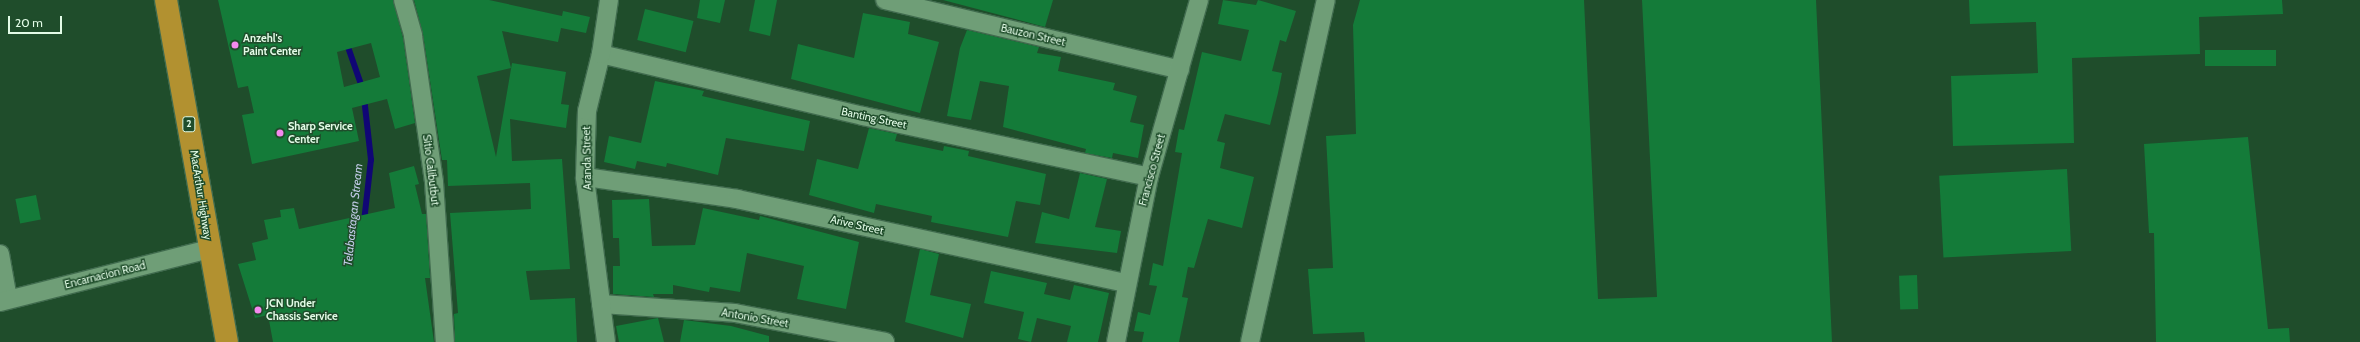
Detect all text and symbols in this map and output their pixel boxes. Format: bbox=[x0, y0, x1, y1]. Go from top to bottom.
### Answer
scale bar bbox=[10, 8, 64, 34]
text: 20 m bbox=[15, 15, 43, 30]
street label: Bauzon Street bbox=[1000, 21, 1066, 49]
place label: Anzehl's Paint Center bbox=[243, 32, 301, 58]
marker: Anzehl's Paint Center bbox=[230, 40, 240, 50]
street label: Banting Street bbox=[840, 105, 908, 131]
road number: 2 bbox=[182, 116, 196, 132]
place label: Sharp Service Center bbox=[288, 120, 353, 146]
street label: Aranda Street bbox=[580, 126, 594, 190]
marker: Sharp Service Center bbox=[275, 128, 285, 138]
street label: Francisco Street bbox=[1136, 133, 1168, 207]
street label: Sitio Calibutbut bbox=[420, 134, 442, 206]
street label: MacArthur Highway bbox=[187, 149, 215, 241]
water label: Telabastagan Stream bbox=[340, 163, 366, 267]
street label: Arive Street bbox=[829, 212, 885, 238]
street label: Encarnacion Road bbox=[63, 259, 147, 291]
place label: JCN Under Chassis Service bbox=[266, 297, 338, 323]
marker: JCN Under Chassis Service bbox=[253, 305, 263, 315]
street label: Antonio Street bbox=[720, 306, 790, 330]

